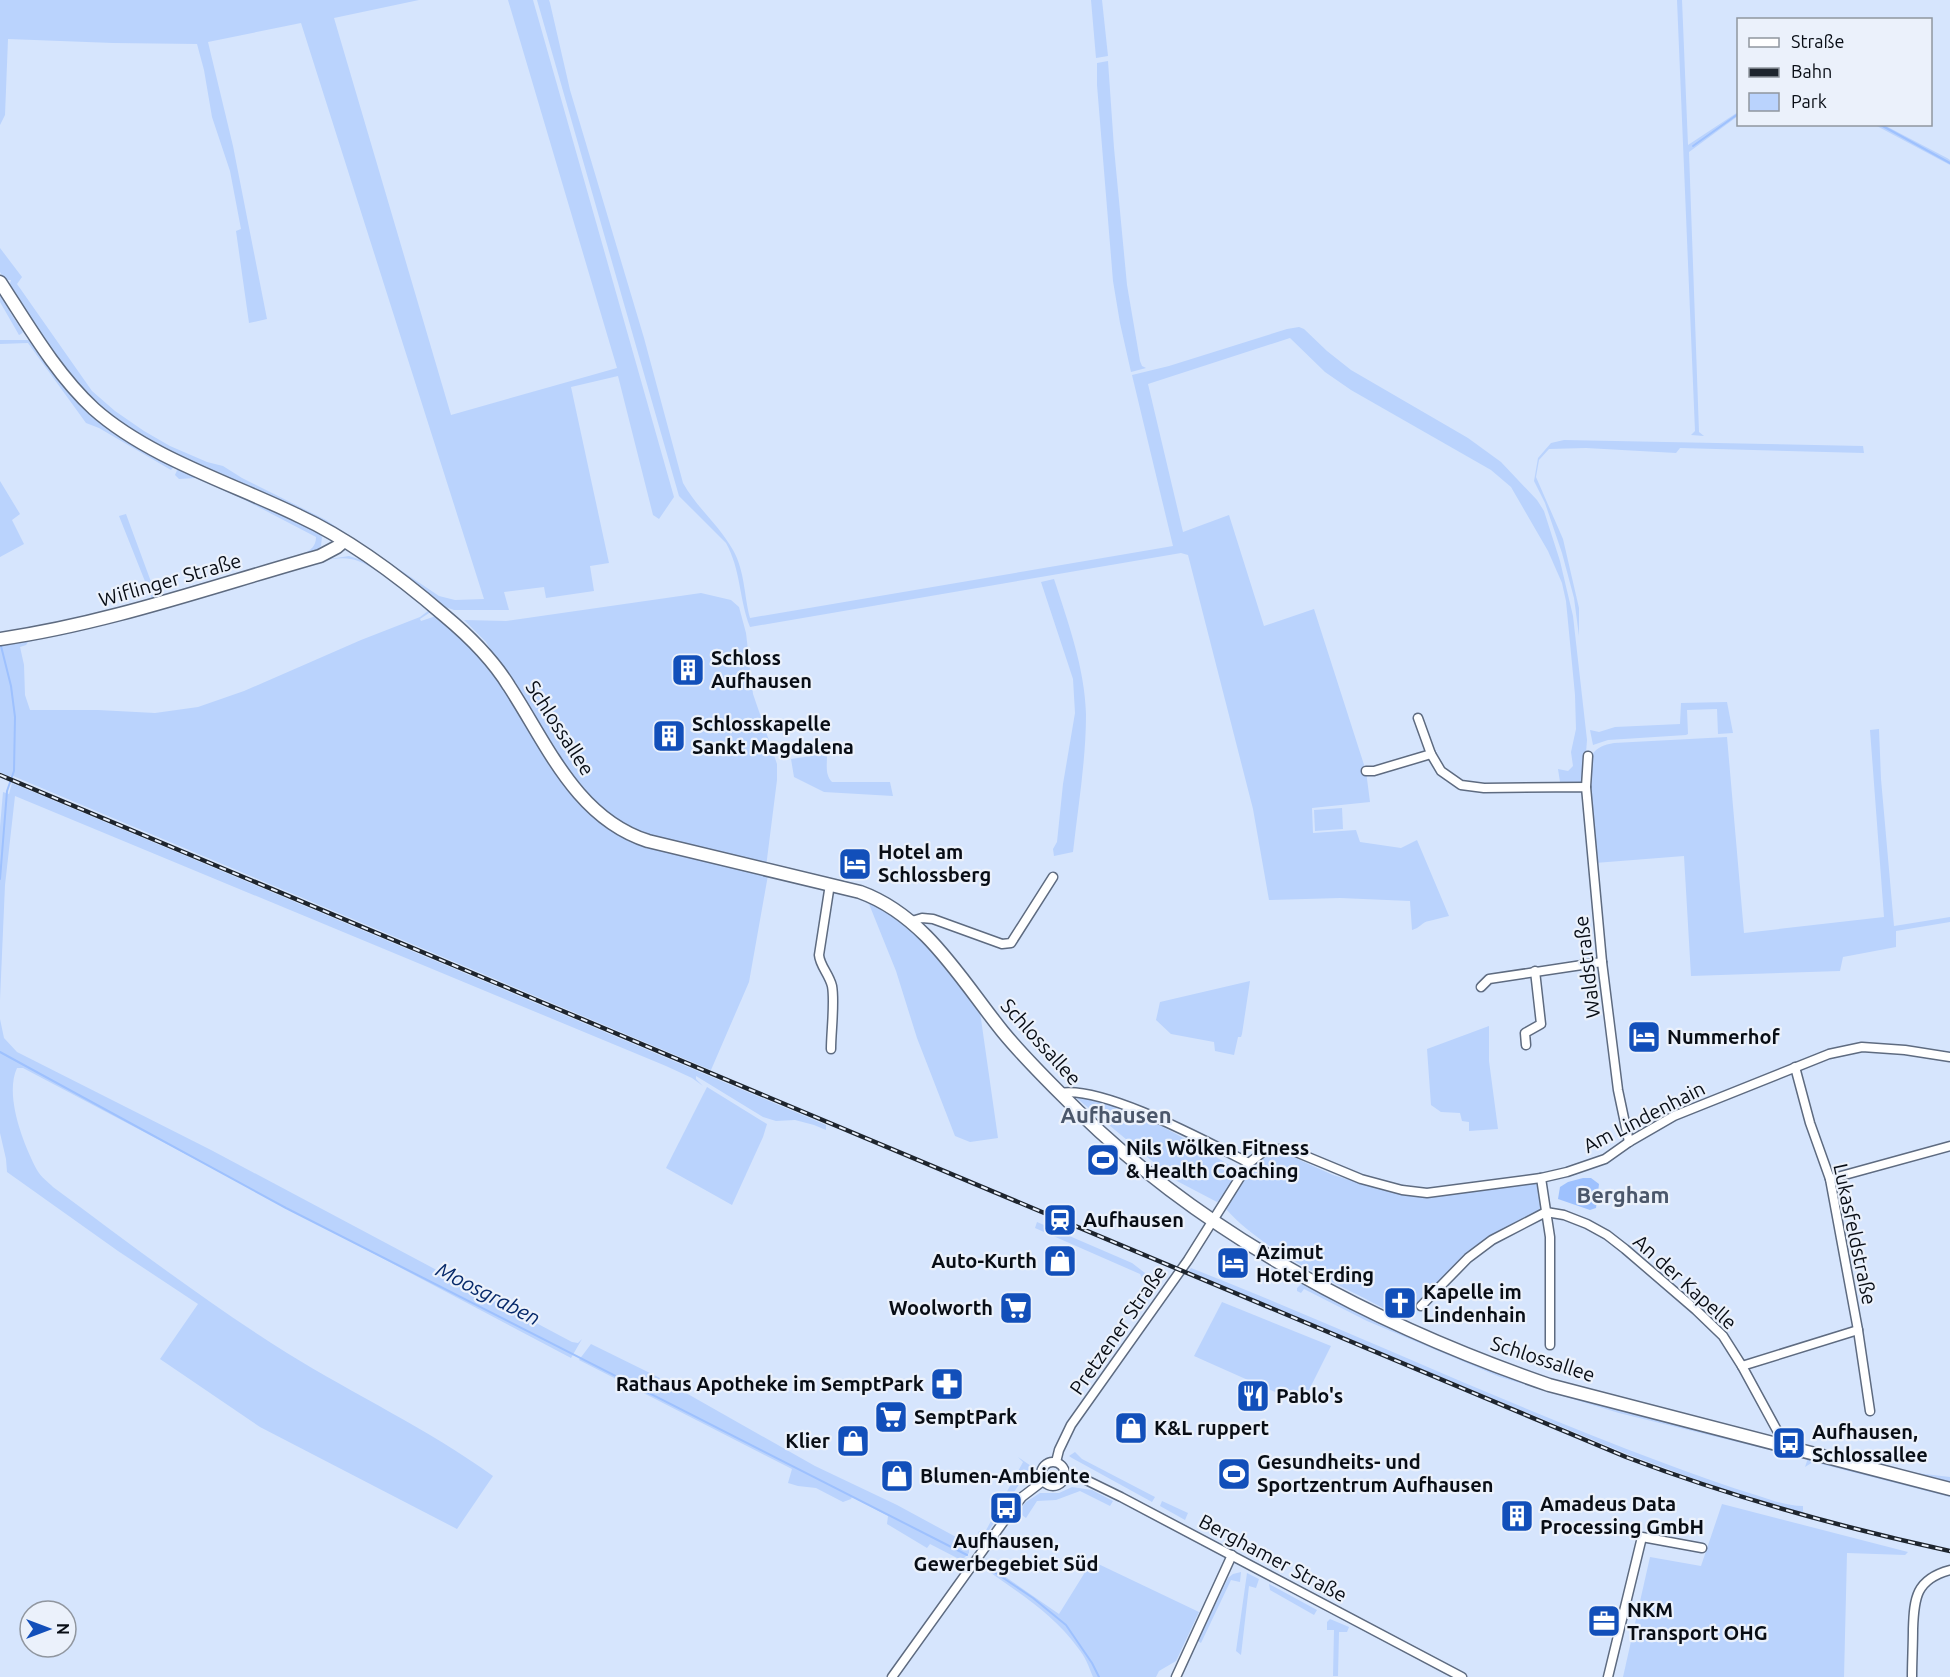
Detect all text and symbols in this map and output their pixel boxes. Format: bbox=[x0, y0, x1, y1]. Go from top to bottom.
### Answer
legend bbox=[1737, 18, 1932, 126]
text: Straße bbox=[1791, 31, 1844, 51]
text: Bahn bbox=[1791, 61, 1832, 81]
text: Park bbox=[1791, 91, 1827, 111]
street label: Wiflinger Straße bbox=[96, 548, 244, 611]
place label: Schloss Aufhausen bbox=[711, 646, 812, 692]
building icon: Schloss Aufhausen bbox=[670, 652, 706, 688]
street label: Schlossallee bbox=[521, 676, 600, 779]
place label: Schlosskapelle Sankt Magdalena bbox=[692, 712, 854, 758]
building icon: Schlosskapelle Sankt Magdalena bbox=[651, 718, 687, 754]
place label: Hotel am Schlossberg bbox=[878, 840, 991, 886]
hotel icon: Hotel am Schlossberg bbox=[837, 846, 873, 882]
street label: Waldstraße bbox=[1569, 915, 1604, 1019]
street label: Schlossallee bbox=[997, 994, 1086, 1090]
hotel icon: Nummerhof bbox=[1626, 1019, 1662, 1055]
place label: Nummerhof bbox=[1667, 1025, 1781, 1048]
street label: Am Lindenhain bbox=[1579, 1076, 1708, 1157]
district label: Aufhausen bbox=[1060, 1102, 1172, 1127]
place label: Nils Wölken Fitness & Health Coaching bbox=[1126, 1136, 1309, 1182]
sports icon: Nils Wölken Fitness & Health Coaching bbox=[1085, 1142, 1121, 1178]
street label: Lukasfeldstraße bbox=[1829, 1161, 1882, 1307]
district label: Bergham bbox=[1577, 1182, 1669, 1207]
station icon: Aufhausen bbox=[1042, 1202, 1078, 1238]
place label: Aufhausen bbox=[1083, 1208, 1184, 1231]
street label: An der Kapelle bbox=[1629, 1229, 1742, 1334]
place label: Azimut Hotel Erding bbox=[1256, 1240, 1374, 1286]
shop icon: Auto-Kurth bbox=[1042, 1243, 1078, 1279]
hotel icon: Azimut Hotel Erding bbox=[1215, 1245, 1251, 1281]
place label: Auto-Kurth bbox=[931, 1249, 1037, 1272]
water label: Moosgraben bbox=[432, 1257, 545, 1330]
street label: Pretzener Straße bbox=[1064, 1261, 1171, 1399]
place label: Kapelle im Lindenhain bbox=[1423, 1280, 1526, 1326]
church icon: Kapelle im Lindenhain bbox=[1382, 1285, 1418, 1321]
supermarket icon: Woolworth bbox=[998, 1290, 1034, 1326]
place label: Woolworth bbox=[889, 1296, 993, 1319]
street label: Schlossallee bbox=[1488, 1331, 1598, 1386]
pharmacy icon: Rathaus Apotheke im SemptPark bbox=[929, 1366, 965, 1402]
place label: Rathaus Apotheke im SemptPark bbox=[616, 1372, 924, 1395]
restaurant icon: Pablo's bbox=[1235, 1378, 1271, 1414]
place label: Pablo's bbox=[1276, 1384, 1343, 1407]
supermarket icon: SemptPark bbox=[873, 1399, 909, 1435]
place label: SemptPark bbox=[914, 1405, 1017, 1428]
shop icon: K&L ruppert bbox=[1113, 1410, 1149, 1446]
place label: K&L ruppert bbox=[1154, 1416, 1269, 1439]
place label: Aufhausen, Schlossallee bbox=[1812, 1420, 1928, 1466]
shop icon: Klier bbox=[835, 1423, 871, 1459]
bus stop icon: Aufhausen, Schlossallee bbox=[1771, 1425, 1807, 1461]
place label: Klier bbox=[785, 1429, 831, 1452]
place label: Gesundheits- und Sportzentrum Aufhausen bbox=[1257, 1450, 1493, 1496]
sports icon: Gesundheits- und Sportzentrum Aufhausen bbox=[1216, 1456, 1252, 1492]
shop icon: Blumen-Ambiente bbox=[879, 1458, 915, 1494]
place label: Blumen-Ambiente bbox=[920, 1464, 1090, 1487]
bus stop icon: Aufhausen, Gewerbegebiet Süd bbox=[988, 1490, 1024, 1526]
place label: Amadeus Data Processing GmbH bbox=[1540, 1492, 1704, 1538]
building icon: Amadeus Data Processing GmbH bbox=[1499, 1498, 1535, 1534]
street label: Berghamer Straße bbox=[1195, 1509, 1351, 1606]
place label: Aufhausen, Gewerbegebiet Süd bbox=[914, 1529, 1098, 1575]
place label: NKM Transport OHG bbox=[1627, 1598, 1768, 1644]
north arrow bbox=[18, 1599, 78, 1659]
office icon: NKM Transport OHG bbox=[1586, 1603, 1622, 1639]
text: N bbox=[54, 1623, 72, 1635]

